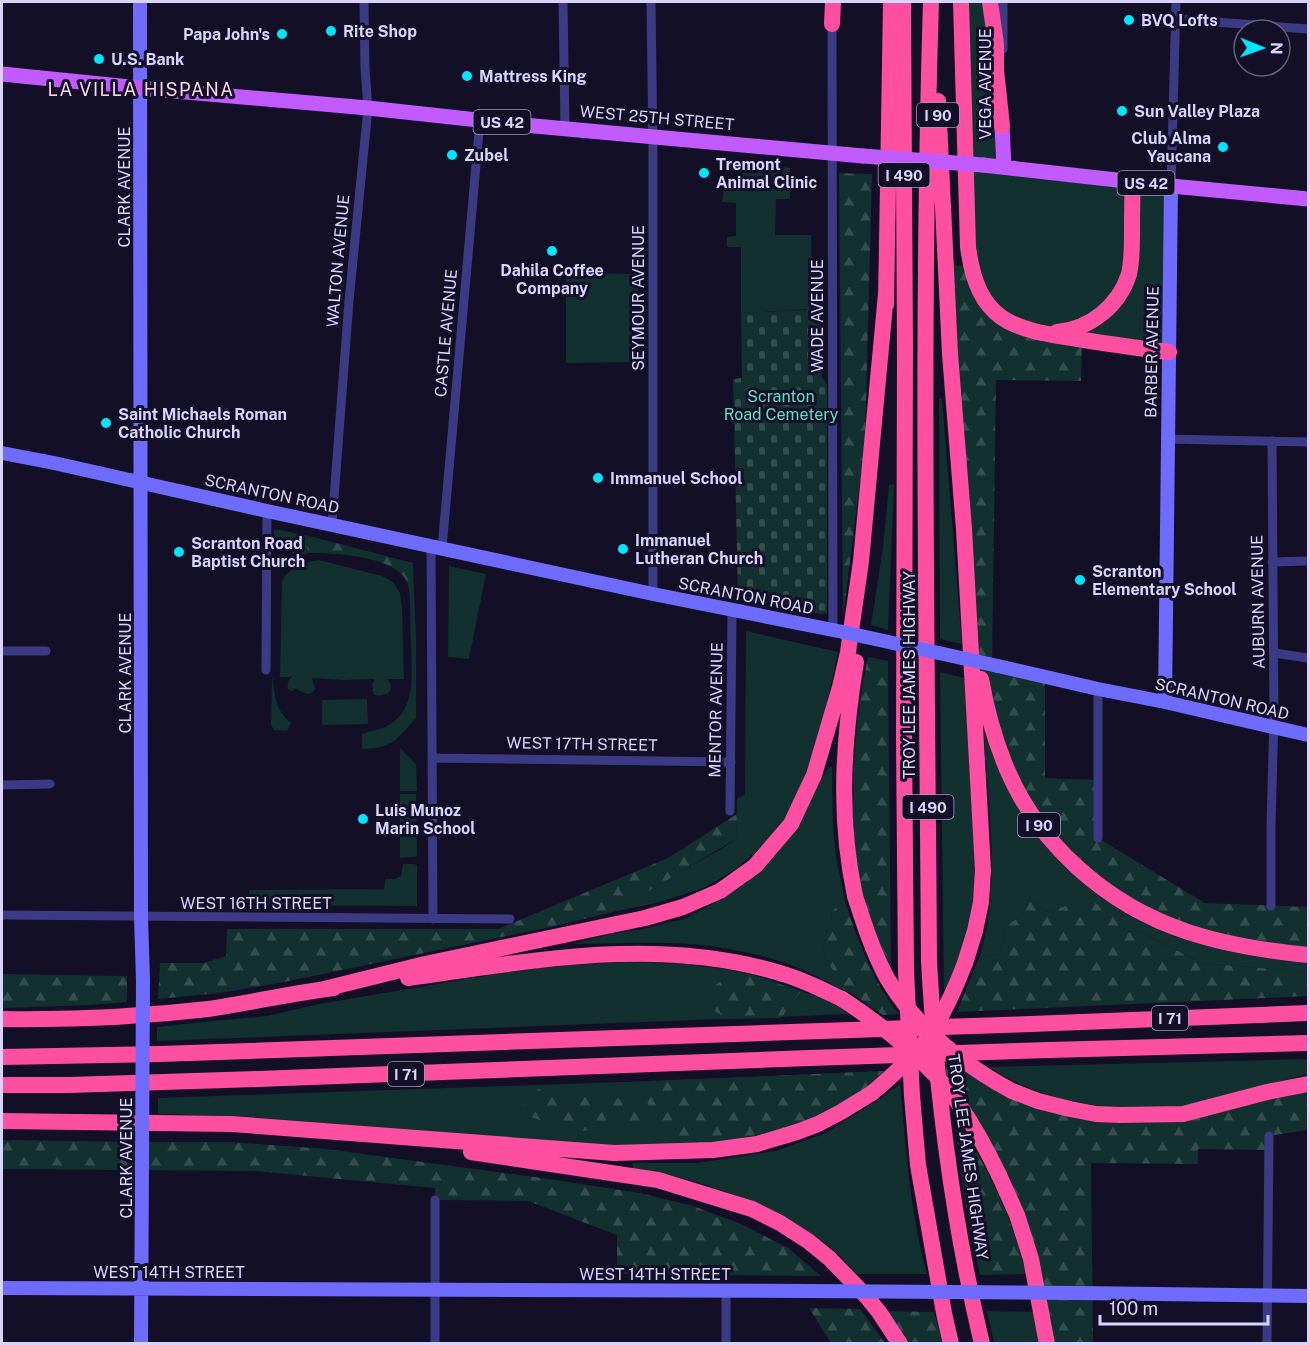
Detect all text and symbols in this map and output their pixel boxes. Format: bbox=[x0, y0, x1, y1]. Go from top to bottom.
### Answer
place label: BVQ Lofts bbox=[1141, 11, 1218, 30]
marker: BVQ Lofts bbox=[1122, 13, 1136, 27]
north arrow bbox=[1232, 18, 1292, 78]
place label: Rite Shop bbox=[343, 22, 417, 41]
marker: Rite Shop bbox=[324, 24, 338, 38]
place label: Papa John's bbox=[183, 25, 270, 44]
marker: Papa John's bbox=[275, 27, 289, 41]
street label: VEGA AVENUE bbox=[976, 28, 995, 140]
text: N bbox=[1267, 42, 1286, 55]
place label: U.S. Bank bbox=[111, 50, 184, 69]
marker: U.S. Bank bbox=[92, 52, 106, 66]
place label: Mattress King bbox=[479, 67, 587, 86]
marker: Mattress King bbox=[460, 69, 474, 83]
district label: LA VILLA HISPANA bbox=[47, 79, 235, 100]
street label: WEST 25TH STREET bbox=[579, 102, 736, 134]
place label: Sun Valley Plaza bbox=[1134, 102, 1260, 121]
road number: I 90 bbox=[917, 103, 959, 127]
marker: Sun Valley Plaza bbox=[1115, 104, 1129, 118]
road number: US 42 bbox=[474, 110, 530, 134]
street label: CLARK AVENUE bbox=[115, 127, 134, 247]
place label: Club Alma Yaucana bbox=[1131, 129, 1211, 166]
marker: Club Alma Yaucana bbox=[1216, 140, 1230, 154]
place label: Zubel bbox=[464, 146, 508, 165]
marker: Zubel bbox=[445, 148, 459, 162]
place label: Tremont Animal Clinic bbox=[716, 155, 817, 192]
road number: I 490 bbox=[878, 163, 930, 187]
marker: Tremont Animal Clinic bbox=[697, 166, 711, 180]
road number: US 42 bbox=[1118, 171, 1174, 195]
street label: WALTON AVENUE bbox=[323, 194, 353, 328]
street label: SEYMOUR AVENUE bbox=[629, 225, 648, 371]
marker: Dahila Coffee Company bbox=[545, 244, 559, 258]
street label: WADE AVENUE bbox=[808, 259, 827, 373]
place label: Dahila Coffee Company bbox=[500, 261, 604, 298]
street label: CASTLE AVENUE bbox=[431, 268, 461, 398]
street label: BARBER AVENUE bbox=[1141, 286, 1163, 418]
park label: Scranton Road Cemetery bbox=[724, 387, 839, 424]
place label: Saint Michaels Roman Catholic Church bbox=[118, 405, 287, 442]
marker: Saint Michaels Roman Catholic Church bbox=[99, 416, 113, 430]
place label: Immanuel School bbox=[610, 469, 743, 488]
street label: SCRANTON ROAD bbox=[203, 470, 341, 518]
marker: Immanuel School bbox=[591, 471, 605, 485]
place label: Immanuel Lutheran Church bbox=[635, 531, 763, 568]
place label: Scranton Road Baptist Church bbox=[191, 534, 305, 571]
street label: AUBURN AVENUE bbox=[1247, 535, 1269, 669]
marker: Immanuel Lutheran Church bbox=[616, 542, 630, 556]
marker: Scranton Road Baptist Church bbox=[172, 545, 186, 559]
place label: Scranton Elementary School bbox=[1092, 562, 1237, 599]
street label: TROY LEE JAMES HIGHWAY bbox=[900, 571, 919, 779]
marker: Scranton Elementary School bbox=[1073, 573, 1087, 587]
street label: SCRANTON ROAD bbox=[677, 574, 815, 618]
street label: CLARK AVENUE bbox=[116, 613, 135, 733]
street label: MENTOR AVENUE bbox=[705, 642, 727, 778]
street label: SCRANTON ROAD bbox=[1153, 674, 1291, 724]
street label: WEST 17TH STREET bbox=[506, 733, 658, 755]
road number: I 490 bbox=[902, 795, 954, 819]
place label: Luis Munoz Marin School bbox=[375, 801, 476, 838]
marker: Luis Munoz Marin School bbox=[356, 812, 370, 826]
road number: I 90 bbox=[1018, 813, 1060, 837]
street label: WEST 16TH STREET bbox=[180, 894, 332, 913]
road number: I 71 bbox=[1152, 1006, 1188, 1030]
street label: TROY LEE JAMES HIGHWAY bbox=[944, 1053, 992, 1262]
road number: I 71 bbox=[388, 1062, 424, 1086]
street label: CLARK AVENUE bbox=[117, 1098, 136, 1218]
street label: WEST 14TH STREET bbox=[93, 1263, 245, 1282]
street label: WEST 14TH STREET bbox=[579, 1265, 731, 1284]
scale bar bbox=[1100, 1288, 1268, 1326]
text: 100 m bbox=[1109, 1298, 1158, 1319]

